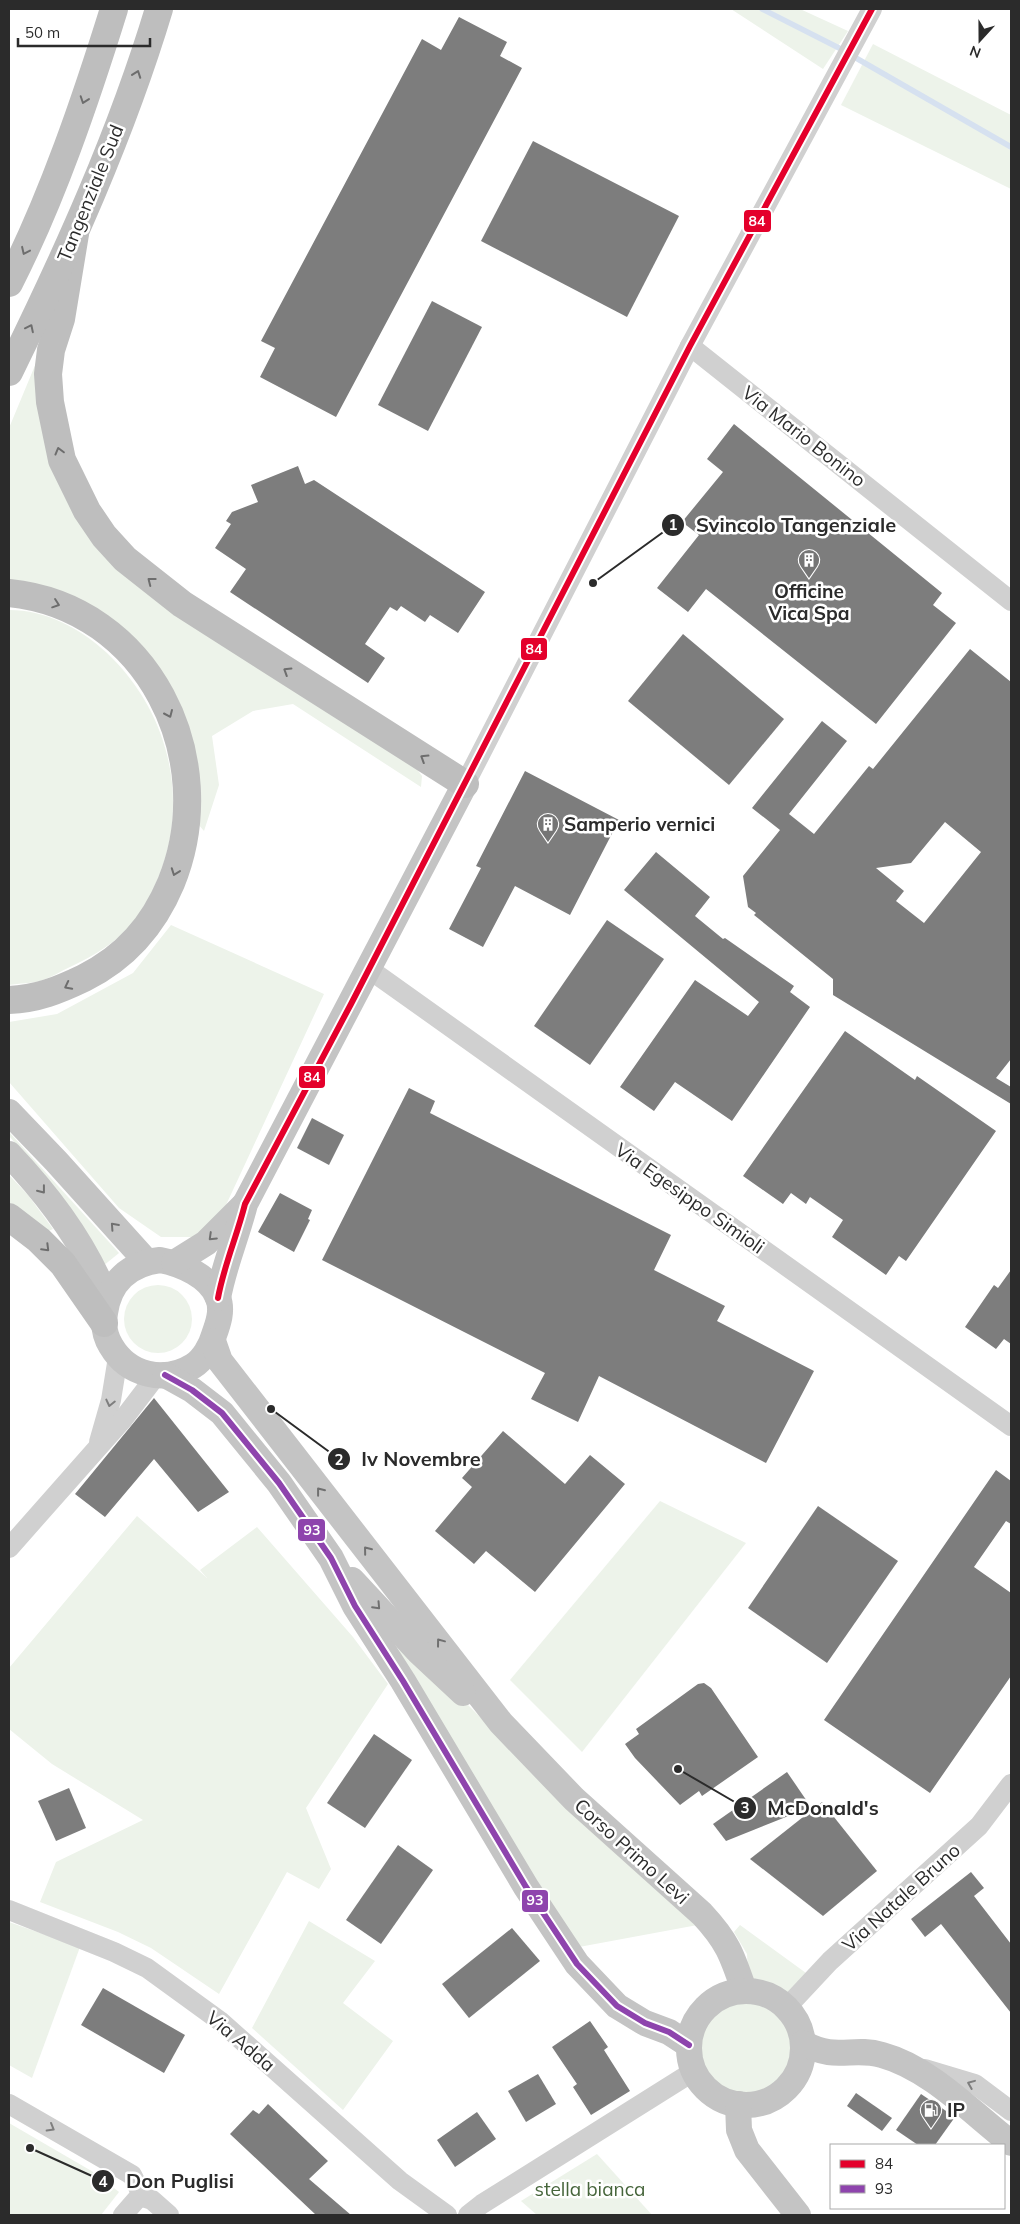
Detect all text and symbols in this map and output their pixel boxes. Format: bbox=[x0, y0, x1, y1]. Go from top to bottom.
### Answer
scale bar bbox=[18, 15, 150, 47]
north arrow bbox=[955, 15, 1005, 65]
text: 50 m bbox=[25, 23, 60, 42]
text: N bbox=[967, 42, 984, 62]
one-way arrow bbox=[131, 70, 141, 79]
one-way arrow bbox=[80, 95, 90, 103]
street label: Tangenziale Sud bbox=[52, 121, 128, 265]
line badge: 84 bbox=[743, 209, 772, 233]
text: 84 bbox=[749, 212, 766, 230]
one-way arrow bbox=[21, 246, 31, 255]
one-way arrow bbox=[24, 324, 34, 333]
street label: Via Mario Bonino bbox=[737, 380, 871, 492]
one-way arrow bbox=[55, 447, 65, 455]
callout: Svincolo Tangenziale bbox=[661, 507, 906, 542]
text: Svincolo Tangenziale bbox=[696, 512, 896, 537]
text: 1 bbox=[668, 515, 678, 534]
building icon: Officine Vica Spa bbox=[797, 548, 821, 579]
one-way arrow bbox=[148, 578, 157, 587]
place label: Officine Vica Spa bbox=[768, 579, 849, 625]
one-way arrow bbox=[51, 598, 60, 608]
line badge: 84 bbox=[520, 637, 548, 661]
text: 84 bbox=[526, 640, 543, 658]
one-way arrow bbox=[283, 668, 292, 678]
one-way arrow bbox=[162, 709, 173, 718]
one-way arrow bbox=[420, 755, 430, 764]
building icon: Samperio vernici bbox=[536, 812, 560, 843]
place label: Samperio vernici bbox=[564, 812, 715, 836]
one-way arrow bbox=[171, 867, 181, 875]
one-way arrow bbox=[64, 980, 73, 990]
line badge: 84 bbox=[298, 1065, 326, 1089]
text: 84 bbox=[304, 1068, 321, 1086]
street label: Via Egesippo Simioli bbox=[611, 1137, 769, 1259]
one-way arrow bbox=[36, 1184, 44, 1193]
one-way arrow bbox=[111, 1222, 120, 1231]
one-way arrow bbox=[209, 1231, 218, 1240]
one-way arrow bbox=[41, 1242, 50, 1251]
one-way arrow bbox=[105, 1399, 116, 1408]
callout: Iv Novembre bbox=[327, 1442, 491, 1477]
text: Iv Novembre bbox=[361, 1446, 481, 1471]
text: 2 bbox=[334, 1450, 344, 1469]
one-way arrow bbox=[318, 1488, 326, 1497]
line badge: 93 bbox=[297, 1518, 326, 1542]
text: 93 bbox=[304, 1521, 320, 1539]
one-way arrow bbox=[365, 1547, 373, 1556]
one-way arrow bbox=[371, 1600, 380, 1609]
one-way arrow bbox=[437, 1639, 445, 1648]
callout: McDonald's bbox=[732, 1790, 889, 1825]
street label: Corso Primo Levi bbox=[570, 1793, 694, 1909]
text: McDonald's bbox=[767, 1795, 879, 1820]
text: 3 bbox=[740, 1798, 750, 1817]
street label: Via Natale Bruno bbox=[837, 1838, 965, 1956]
line badge: 93 bbox=[521, 1889, 549, 1913]
text: 93 bbox=[527, 1891, 543, 1909]
street label: Via Adda bbox=[202, 2005, 280, 2077]
one-way arrow bbox=[967, 2080, 976, 2090]
fuel station icon: IP bbox=[919, 2098, 943, 2129]
place label: IP bbox=[947, 2098, 965, 2122]
one-way arrow bbox=[46, 2122, 55, 2132]
legend bbox=[830, 2144, 1005, 2209]
text: 84 bbox=[875, 2154, 893, 2173]
callout: Don Puglisi bbox=[91, 2164, 244, 2199]
text: Don Puglisi bbox=[126, 2168, 234, 2193]
text: 4 bbox=[98, 2172, 108, 2191]
park label: stella bianca bbox=[535, 2177, 645, 2201]
text: 93 bbox=[875, 2179, 893, 2198]

